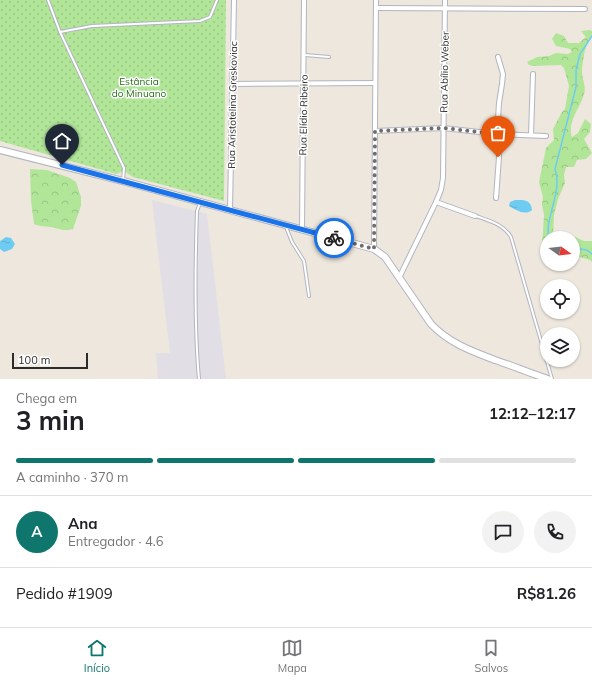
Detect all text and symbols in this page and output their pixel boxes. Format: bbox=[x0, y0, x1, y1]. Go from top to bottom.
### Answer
street label: Rua Abílio Weber bbox=[437, 31, 452, 113]
street label: Rua Aristotelina Greskoviac bbox=[225, 41, 240, 169]
street label: Rua Elídio Ribeiro bbox=[296, 74, 311, 156]
park label: Estância do Minuano bbox=[112, 75, 167, 100]
pin bbox=[481, 116, 515, 157]
icon: bag bbox=[487, 122, 509, 144]
pin bbox=[45, 124, 79, 165]
icon: home bbox=[51, 130, 73, 152]
courier bbox=[314, 218, 354, 258]
icon: bike bbox=[323, 227, 345, 249]
north arrow bbox=[540, 231, 580, 271]
map controls bbox=[540, 231, 580, 367]
button: locate bbox=[540, 279, 580, 319]
button: layers bbox=[540, 327, 580, 367]
scale bar bbox=[12, 351, 88, 370]
text: 100 m bbox=[18, 353, 50, 367]
text: Chega em bbox=[16, 390, 77, 406]
text: 3 min bbox=[16, 404, 85, 437]
text: 12:12–12:17 bbox=[489, 404, 576, 423]
text: A caminho · 370 m bbox=[16, 469, 128, 485]
button: chat bbox=[482, 511, 524, 553]
button: phone bbox=[534, 511, 576, 553]
text: Ana bbox=[68, 514, 98, 533]
text: A bbox=[31, 522, 43, 541]
text: Entregador · 4.6 bbox=[68, 533, 163, 549]
text: Pedido #1909 bbox=[16, 584, 113, 603]
text: R$81.26 bbox=[517, 584, 576, 603]
tab: Início bbox=[84, 637, 110, 675]
tab: Mapa bbox=[278, 637, 307, 675]
tab: Salvos bbox=[475, 637, 508, 675]

